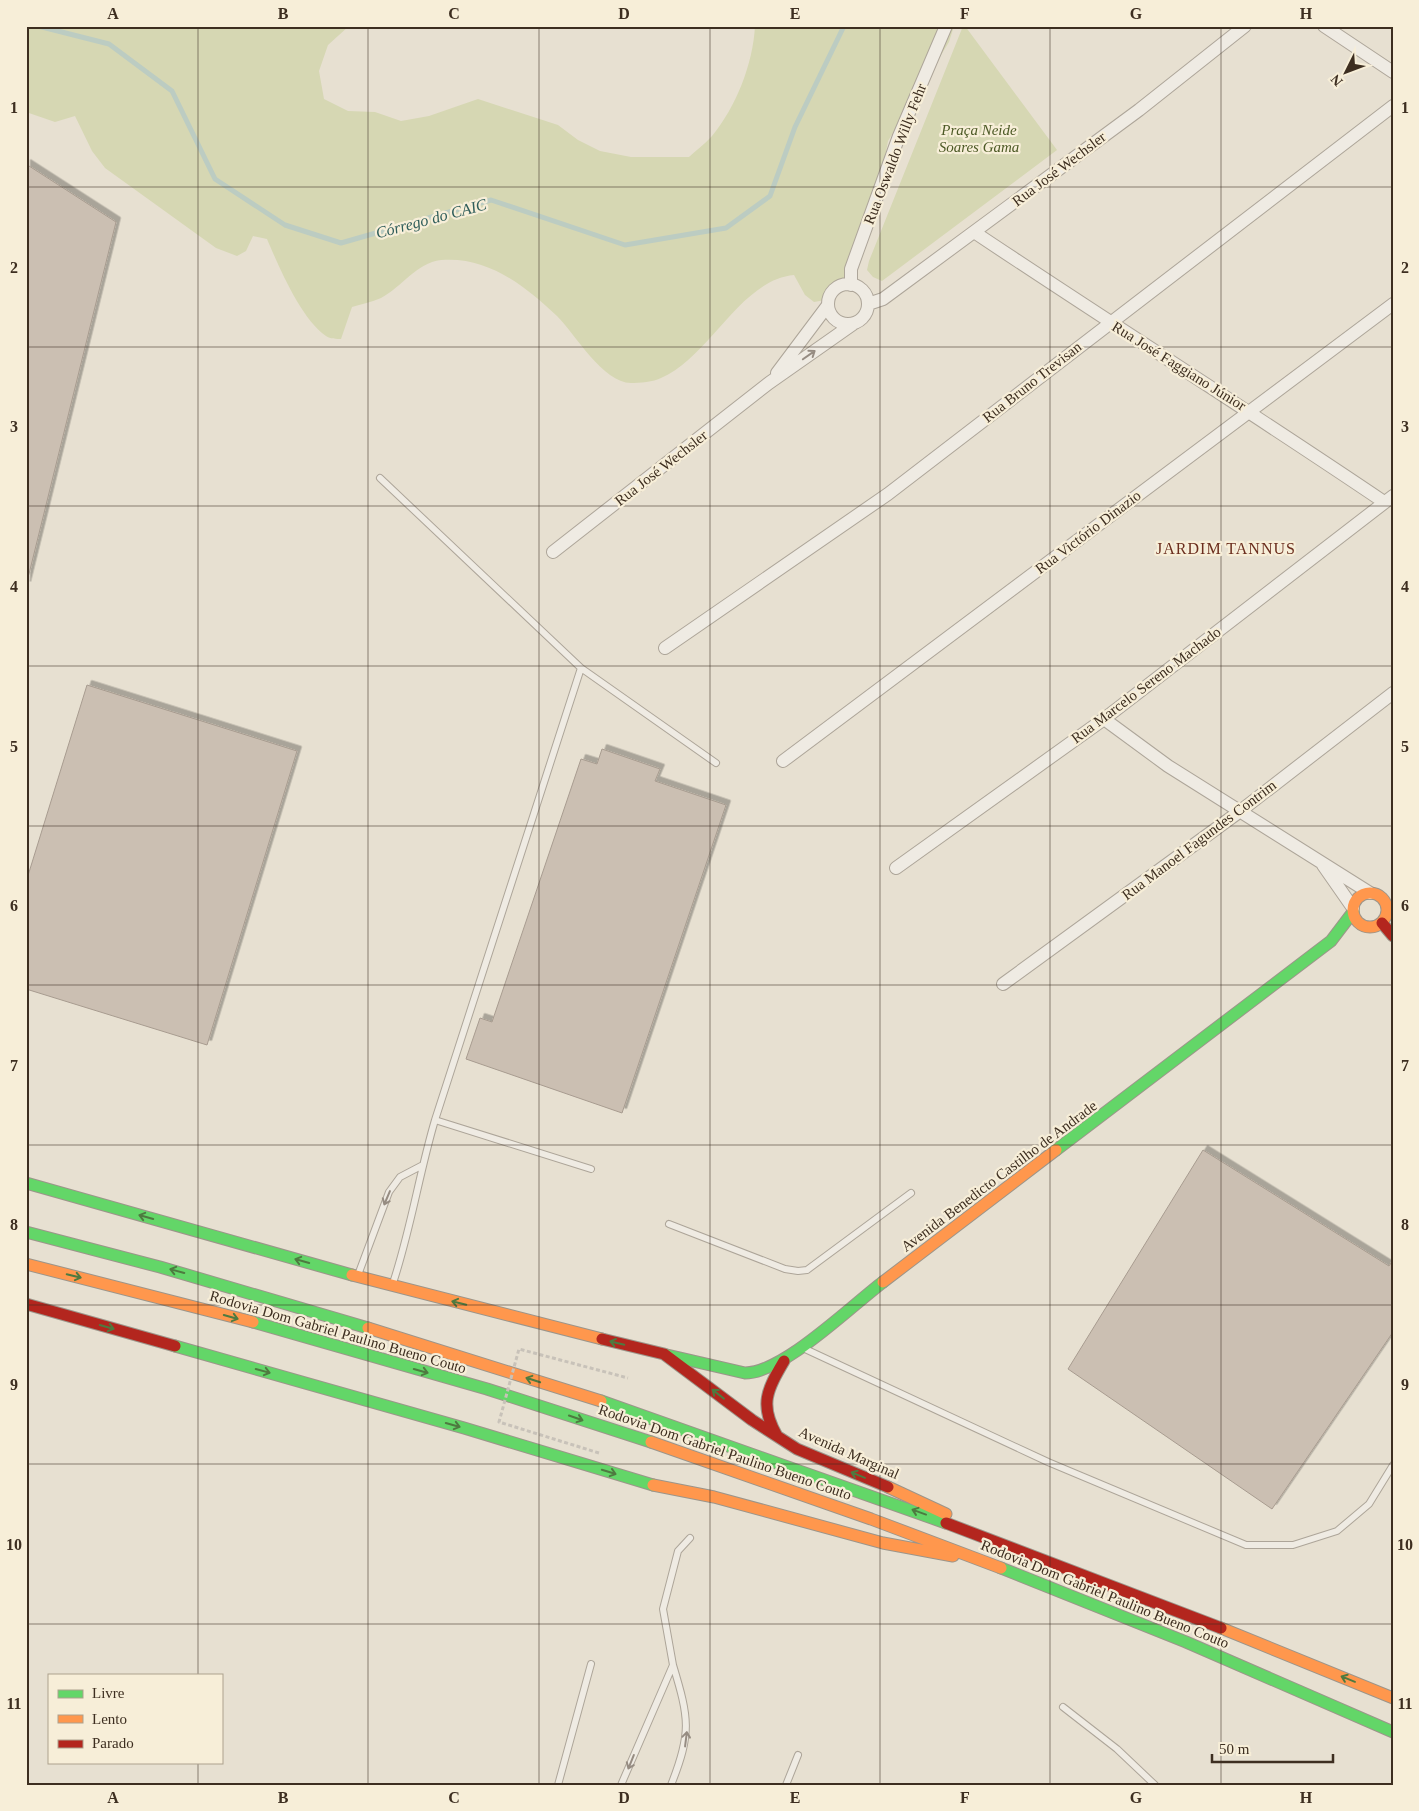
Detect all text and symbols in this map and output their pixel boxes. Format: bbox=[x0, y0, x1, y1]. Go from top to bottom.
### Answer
text: A bbox=[107, 5, 119, 22]
text: B bbox=[278, 5, 289, 22]
text: C bbox=[448, 5, 460, 22]
text: D bbox=[618, 5, 630, 22]
text: E bbox=[790, 5, 800, 22]
text: F bbox=[960, 5, 970, 22]
text: G bbox=[1130, 5, 1143, 22]
text: H bbox=[1300, 5, 1313, 22]
north arrow bbox=[1322, 48, 1372, 98]
text: N bbox=[1328, 72, 1346, 89]
street label: Rua Oswaldo Willy Fehr bbox=[861, 81, 929, 227]
text: 1 bbox=[10, 99, 18, 116]
text: 1 bbox=[1401, 99, 1409, 116]
park label: Praça Neide Soares Gama bbox=[939, 122, 1019, 155]
street label: Rua José Wechsler bbox=[1009, 129, 1109, 209]
water label: Córrego do CAIC bbox=[374, 195, 489, 242]
text: 2 bbox=[10, 259, 18, 276]
text: 2 bbox=[1401, 259, 1409, 276]
street label: Rua José Faggiano Júnior bbox=[1109, 318, 1249, 414]
street label: Rua Bruno Trevisan bbox=[979, 338, 1085, 426]
one-way arrow bbox=[802, 350, 816, 360]
text: 3 bbox=[10, 418, 18, 435]
text: 3 bbox=[1401, 418, 1409, 435]
street label: Rua José Wechsler bbox=[612, 427, 710, 509]
street label: Rua Victório Dinazio bbox=[1032, 487, 1144, 577]
district label: JARDIM TANNUS bbox=[1156, 540, 1296, 557]
text: 4 bbox=[10, 578, 18, 595]
text: 4 bbox=[1401, 578, 1409, 595]
street label: Rua Marcelo Sereno Machado bbox=[1068, 624, 1224, 746]
text: 5 bbox=[10, 738, 18, 755]
text: 5 bbox=[1401, 738, 1409, 755]
street label: Rua Manoel Fagundes Contrim bbox=[1119, 777, 1279, 903]
text: 6 bbox=[10, 897, 18, 914]
text: 6 bbox=[1401, 897, 1409, 914]
text: 7 bbox=[10, 1057, 18, 1074]
text: 7 bbox=[1401, 1057, 1409, 1074]
street label: Avenida Benedicto Castilho de Andrade bbox=[898, 1097, 1100, 1255]
one-way arrow bbox=[382, 1190, 392, 1205]
one-way arrow bbox=[138, 1211, 154, 1221]
text: 8 bbox=[10, 1216, 18, 1233]
text: 8 bbox=[1401, 1216, 1409, 1233]
one-way arrow bbox=[295, 1255, 311, 1265]
one-way arrow bbox=[170, 1266, 186, 1275]
one-way arrow bbox=[65, 1272, 81, 1281]
street label: Rodovia Dom Gabriel Paulino Bueno Couto bbox=[208, 1288, 468, 1376]
one-way arrow bbox=[452, 1298, 468, 1307]
one-way arrow bbox=[222, 1313, 238, 1323]
one-way arrow bbox=[98, 1323, 114, 1332]
one-way arrow bbox=[609, 1337, 625, 1347]
one-way arrow bbox=[412, 1366, 428, 1376]
one-way arrow bbox=[255, 1367, 271, 1377]
one-way arrow bbox=[526, 1375, 542, 1385]
text: 9 bbox=[10, 1376, 18, 1393]
text: 9 bbox=[1401, 1376, 1409, 1393]
one-way arrow bbox=[711, 1389, 725, 1399]
street label: Rodovia Dom Gabriel Paulino Bueno Couto bbox=[597, 1401, 853, 1503]
one-way arrow bbox=[568, 1414, 584, 1423]
one-way arrow bbox=[445, 1421, 461, 1431]
street label: Avenida Marginal bbox=[796, 1424, 902, 1482]
one-way arrow bbox=[600, 1467, 616, 1477]
one-way arrow bbox=[850, 1470, 866, 1479]
one-way arrow bbox=[912, 1507, 927, 1516]
text: 10 bbox=[6, 1536, 22, 1553]
text: 10 bbox=[1397, 1536, 1413, 1553]
street label: Rodovia Dom Gabriel Paulino Bueno Couto bbox=[979, 1537, 1231, 1651]
one-way arrow bbox=[1341, 1673, 1356, 1683]
legend bbox=[48, 1674, 222, 1764]
text: Livre bbox=[92, 1685, 125, 1701]
text: 11 bbox=[6, 1695, 22, 1712]
text: 11 bbox=[1397, 1695, 1413, 1712]
text: Lento bbox=[92, 1711, 127, 1727]
one-way arrow bbox=[681, 1731, 691, 1747]
scale bar bbox=[1212, 1731, 1333, 1763]
text: Parado bbox=[92, 1735, 134, 1751]
text: 50 m bbox=[1219, 1741, 1250, 1757]
one-way arrow bbox=[626, 1753, 635, 1769]
text: A bbox=[107, 1789, 119, 1806]
text: B bbox=[278, 1789, 289, 1806]
text: C bbox=[448, 1789, 460, 1806]
text: D bbox=[618, 1789, 630, 1806]
text: E bbox=[790, 1789, 800, 1806]
text: F bbox=[960, 1789, 970, 1806]
text: G bbox=[1130, 1789, 1143, 1806]
text: H bbox=[1300, 1789, 1313, 1806]

